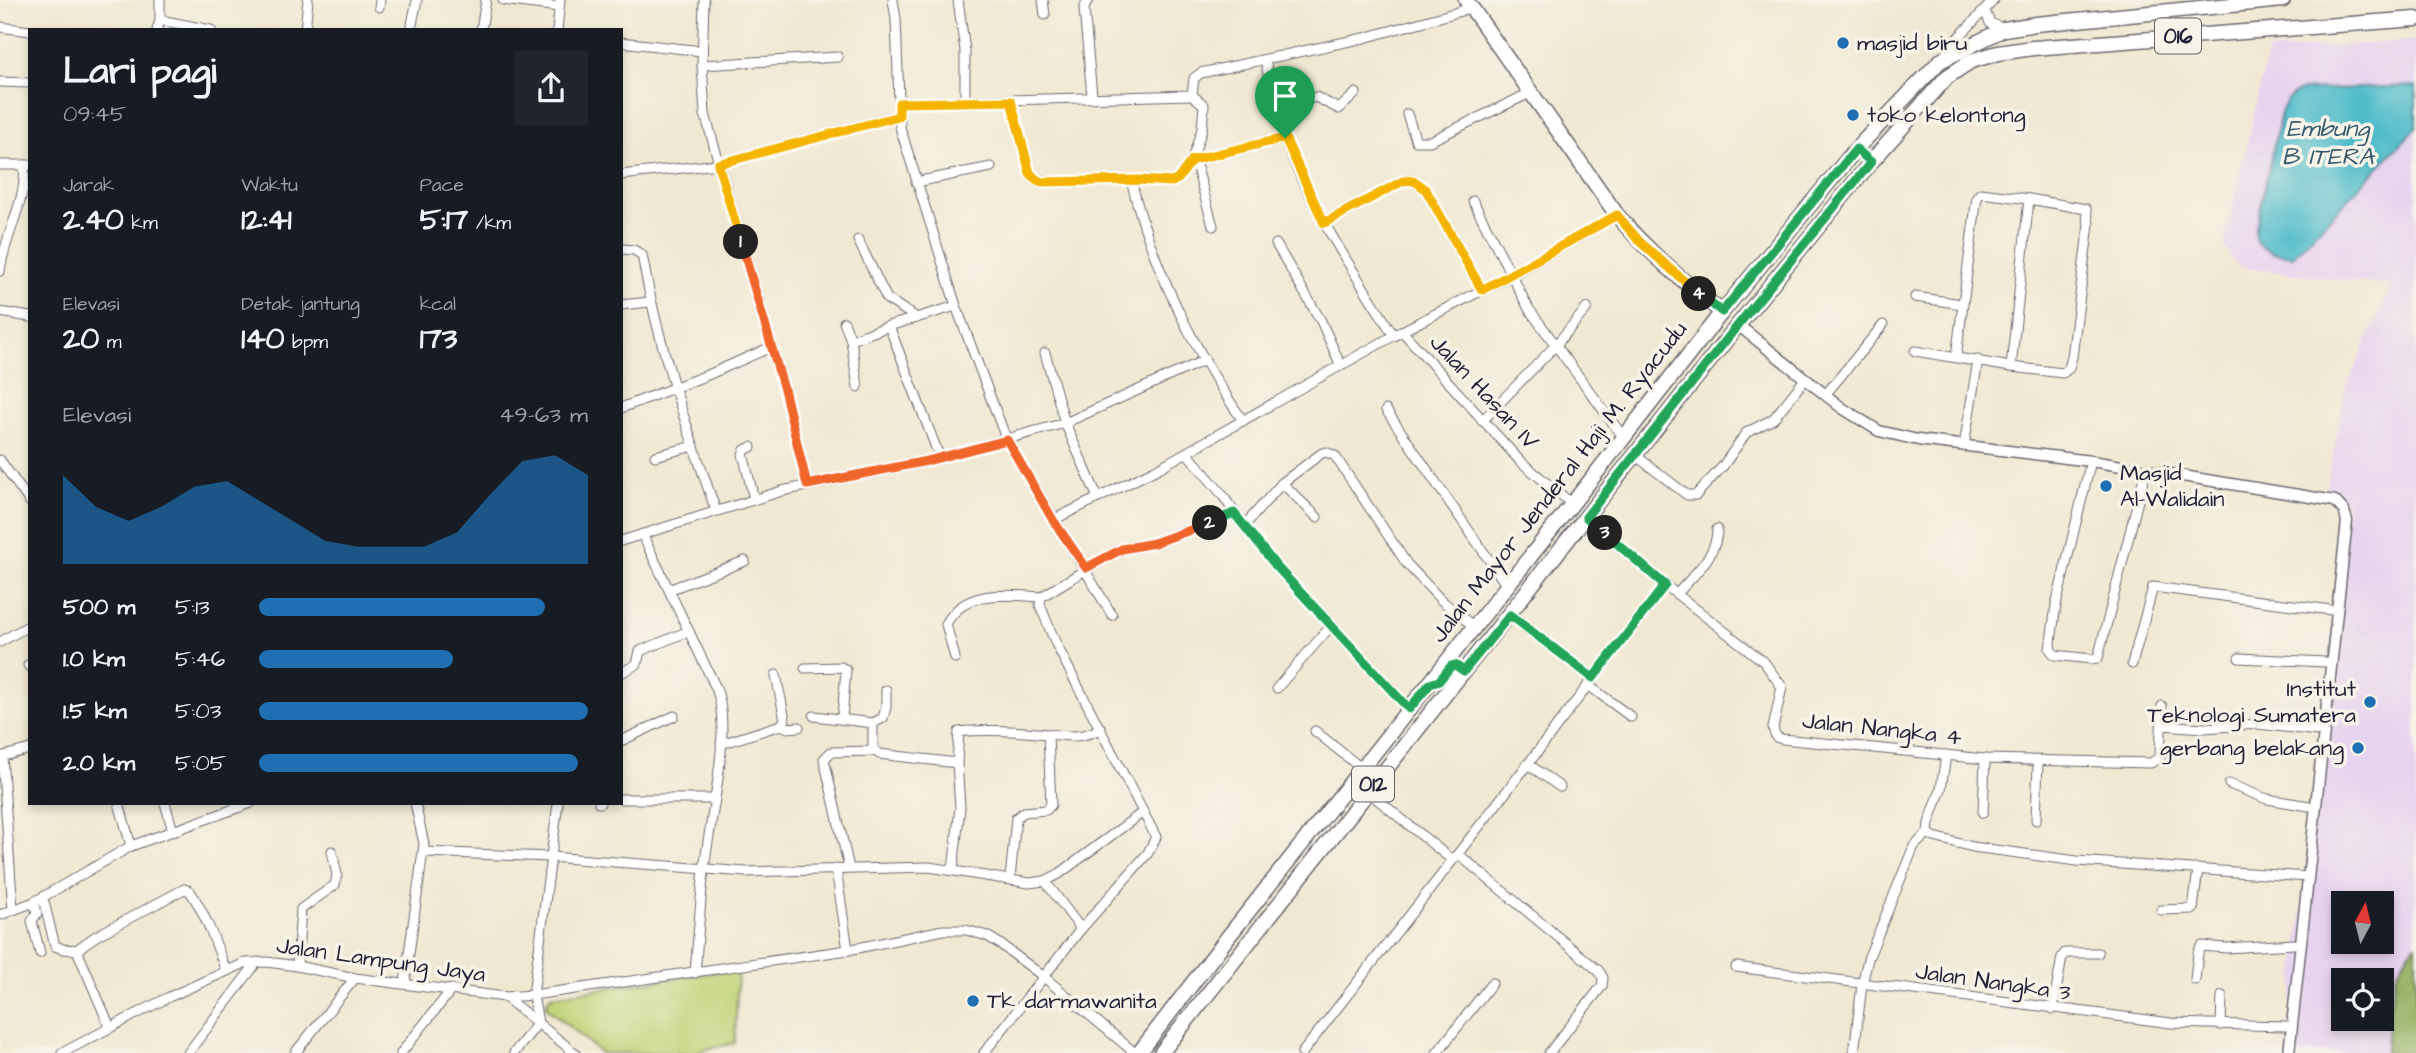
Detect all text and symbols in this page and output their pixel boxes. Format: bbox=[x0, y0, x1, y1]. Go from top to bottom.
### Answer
road number: 016 bbox=[2155, 19, 2201, 54]
place label: masjid biru bbox=[1857, 27, 1968, 59]
marker: masjid biru bbox=[1835, 35, 1851, 51]
text: Lari pagi bbox=[63, 46, 216, 98]
button: share bbox=[514, 51, 588, 125]
pin bbox=[1255, 66, 1315, 138]
icon: arrive bbox=[1266, 77, 1304, 115]
text: 09:45 bbox=[63, 98, 126, 130]
place label: toko kelontong bbox=[1867, 99, 2026, 132]
marker: toko kelontong bbox=[1845, 107, 1861, 123]
water label: Embung B ITERA bbox=[2282, 112, 2376, 174]
text: Jarak bbox=[63, 172, 115, 199]
text: Waktu bbox=[241, 172, 298, 199]
text: Pace bbox=[420, 172, 464, 199]
text: 2.40 bbox=[63, 199, 124, 241]
text: 12:41 bbox=[241, 199, 292, 241]
text: 5:17 bbox=[420, 199, 468, 241]
text: km bbox=[124, 210, 158, 237]
text: /km bbox=[468, 210, 511, 237]
pin: 1 bbox=[724, 224, 758, 260]
text: 1 bbox=[739, 228, 742, 255]
pin: 4 bbox=[1682, 276, 1716, 312]
text: 4 bbox=[1692, 280, 1705, 307]
text: Elevasi bbox=[63, 291, 119, 318]
text: Detak jantung bbox=[241, 291, 360, 318]
text: kcal bbox=[420, 291, 456, 318]
street label: Jalan Mayor Jenderal Haji M. Ryacudu bbox=[1423, 315, 1696, 650]
text: 20 bbox=[63, 318, 99, 360]
text: 140 bbox=[241, 318, 285, 360]
text: 173 bbox=[420, 318, 457, 360]
street label: Jalan Hasan IV bbox=[1422, 327, 1546, 457]
text: m bbox=[99, 329, 122, 356]
text: bpm bbox=[285, 329, 328, 356]
text: Elevasi bbox=[63, 399, 131, 431]
text: 49–63 m bbox=[499, 399, 588, 431]
place label: Masjid Al-Walidain bbox=[2120, 457, 2224, 515]
marker: Masjid Al-Walidain bbox=[2098, 478, 2114, 494]
pin: 2 bbox=[1192, 505, 1228, 540]
text: 2 bbox=[1204, 509, 1215, 536]
pin: 3 bbox=[1588, 516, 1622, 550]
text: 3 bbox=[1600, 519, 1609, 546]
text: 500 m bbox=[63, 591, 135, 623]
text: 5:13 bbox=[175, 591, 210, 623]
text: 1.0 km bbox=[63, 643, 125, 675]
text: 5:46 bbox=[175, 643, 225, 675]
place label: Institut Teknologi Sumatera bbox=[2147, 673, 2357, 732]
marker: Institut Teknologi Sumatera bbox=[2362, 694, 2378, 710]
text: 1.5 km bbox=[63, 695, 127, 727]
text: 5:03 bbox=[175, 695, 221, 727]
street label: Jalan Nangka 4 bbox=[1801, 705, 1964, 754]
place label: gerbang belakang bbox=[2160, 732, 2344, 765]
marker: gerbang belakang bbox=[2350, 740, 2366, 756]
text: 2.0 km bbox=[63, 747, 135, 779]
text: 5:05 bbox=[175, 747, 226, 779]
road number: 012 bbox=[1352, 766, 1394, 802]
north arrow bbox=[2331, 891, 2394, 954]
map controls bbox=[2331, 891, 2394, 1031]
street label: Jalan Lampung Jaya bbox=[274, 929, 488, 992]
street label: Jalan Nangka 3 bbox=[1913, 955, 2073, 1010]
button: locate bbox=[2331, 968, 2394, 1031]
place label: Tk darmawanita bbox=[987, 985, 1157, 1017]
marker: Tk darmawanita bbox=[965, 993, 981, 1009]

